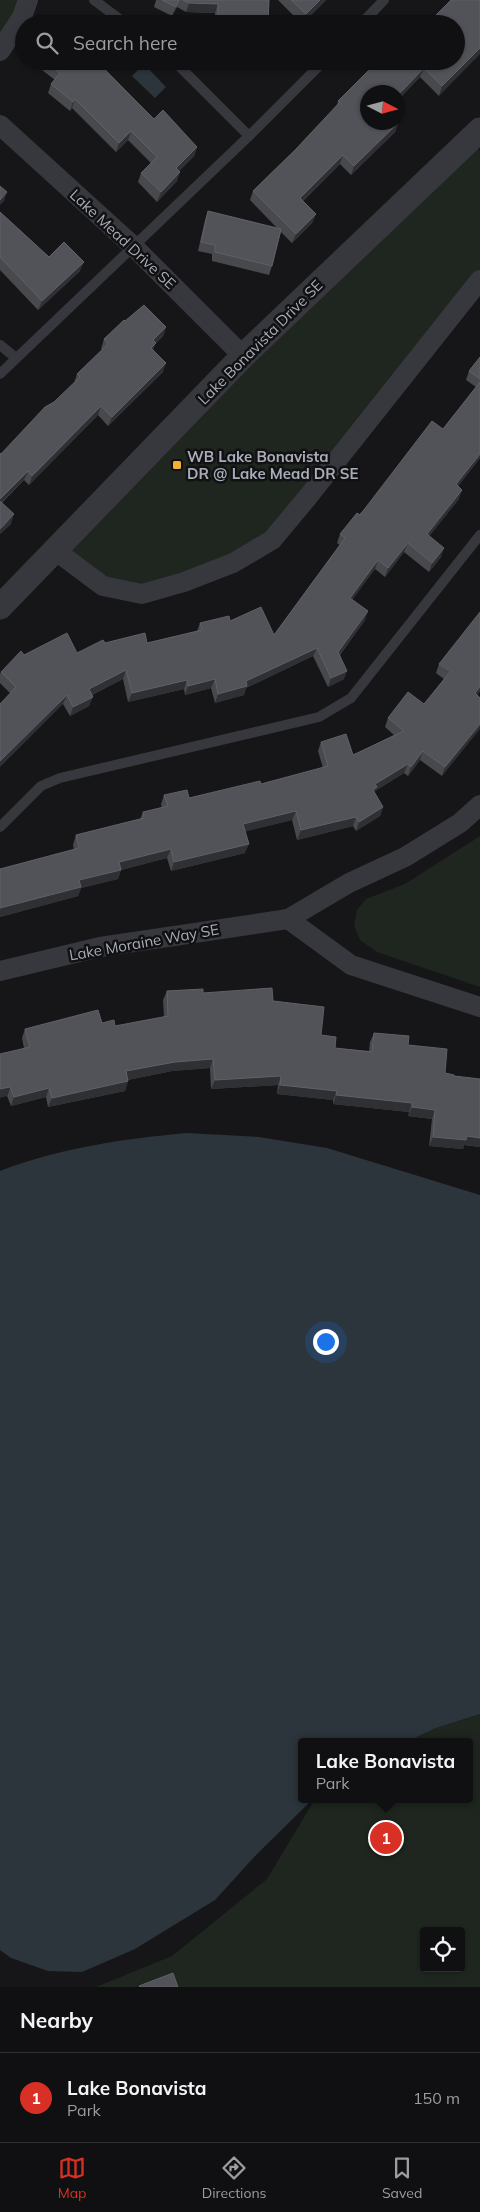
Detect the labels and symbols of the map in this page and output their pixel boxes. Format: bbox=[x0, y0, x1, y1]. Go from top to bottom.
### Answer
north arrow bbox=[360, 85, 405, 130]
street label: Lake Mead Drive SE bbox=[66, 185, 180, 293]
street label: Lake Bonavista Drive SE bbox=[194, 276, 326, 408]
place label: WB Lake Bonavista DR @ Lake Mead DR SE bbox=[187, 447, 359, 483]
marker: WB Lake Bonavista DR @ Lake Mead DR SE bbox=[171, 459, 183, 471]
street label: Lake Moraine Way SE bbox=[68, 919, 221, 965]
your location bbox=[313, 1329, 339, 1355]
pin: 1 bbox=[370, 1819, 402, 1857]

